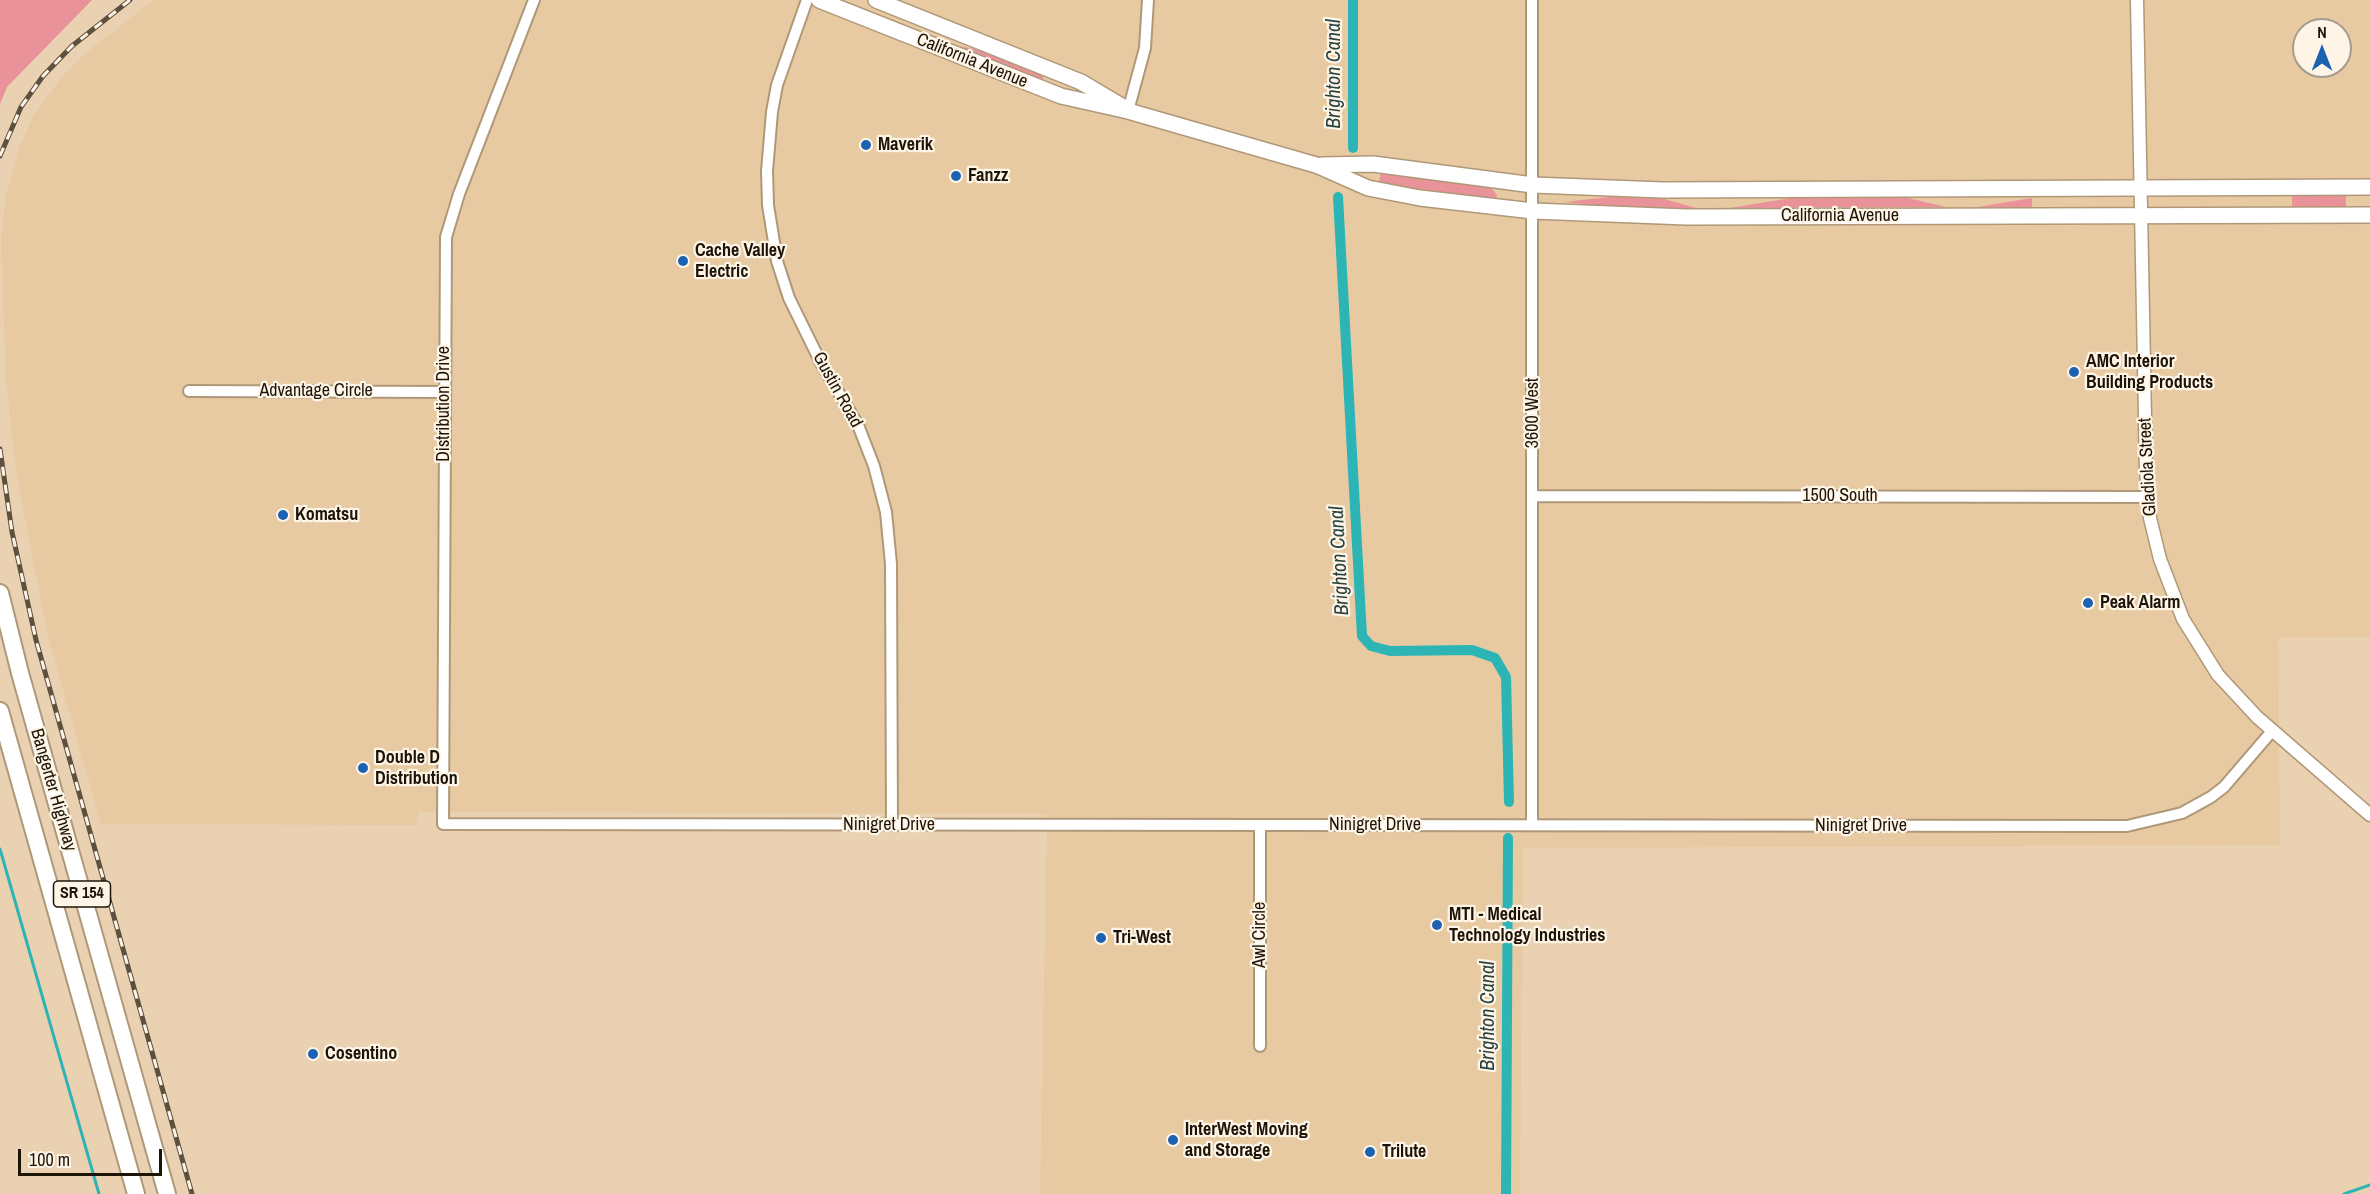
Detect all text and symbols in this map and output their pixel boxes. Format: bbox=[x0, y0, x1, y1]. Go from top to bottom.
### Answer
north arrow bbox=[2292, 18, 2352, 78]
water label: Brighton Canal bbox=[1323, 19, 1347, 129]
text: N bbox=[2317, 21, 2327, 43]
street label: California Avenue bbox=[913, 29, 1031, 93]
place label: Maverik bbox=[878, 134, 933, 156]
marker: Maverik bbox=[859, 138, 873, 152]
place label: Fanzz bbox=[968, 165, 1008, 187]
marker: Fanzz bbox=[949, 169, 963, 183]
street label: California Avenue bbox=[1781, 205, 1899, 227]
place label: Cache Valley Electric bbox=[695, 240, 785, 282]
marker: Cache Valley Electric bbox=[676, 254, 690, 268]
street label: Distribution Drive bbox=[433, 346, 455, 462]
street label: Gustin Road bbox=[807, 349, 867, 431]
place label: AMC Interior Building Products bbox=[2086, 351, 2213, 394]
marker: AMC Interior Building Products bbox=[2067, 365, 2081, 379]
street label: 3600 West bbox=[1522, 378, 1544, 448]
street label: Advantage Circle bbox=[259, 380, 373, 402]
street label: Gladiola Street bbox=[2135, 417, 2161, 517]
street label: 1500 South bbox=[1802, 485, 1878, 507]
place label: Komatsu bbox=[295, 504, 358, 526]
water label: Brighton Canal bbox=[1325, 506, 1355, 616]
marker: Komatsu bbox=[276, 508, 290, 522]
place label: Peak Alarm bbox=[2100, 592, 2180, 614]
marker: Peak Alarm bbox=[2081, 596, 2095, 610]
street label: Bangerter Highway bbox=[25, 726, 81, 854]
place label: Double D Distribution bbox=[375, 747, 458, 789]
marker: Double D Distribution bbox=[356, 761, 370, 775]
street label: Ninigret Drive bbox=[843, 814, 935, 836]
street label: Ninigret Drive bbox=[1329, 814, 1421, 836]
street label: Ninigret Drive bbox=[1815, 815, 1907, 837]
road number: SR 154 bbox=[54, 881, 110, 907]
street label: Awl Circle bbox=[1249, 902, 1271, 968]
place label: MTI - Medical Technology Industries bbox=[1449, 904, 1605, 946]
marker: MTI - Medical Technology Industries bbox=[1430, 918, 1444, 932]
place label: Tri-West bbox=[1113, 927, 1171, 949]
marker: Tri-West bbox=[1094, 931, 1108, 945]
water label: Brighton Canal bbox=[1477, 961, 1501, 1071]
place label: Cosentino bbox=[325, 1043, 397, 1065]
marker: Cosentino bbox=[306, 1047, 320, 1061]
place label: InterWest Moving and Storage bbox=[1185, 1119, 1308, 1162]
marker: InterWest Moving and Storage bbox=[1166, 1133, 1180, 1147]
scale bar bbox=[21, 1137, 165, 1175]
place label: Trilute bbox=[1382, 1141, 1426, 1163]
marker: Trilute bbox=[1363, 1145, 1377, 1159]
text: 100 m bbox=[29, 1147, 70, 1172]

